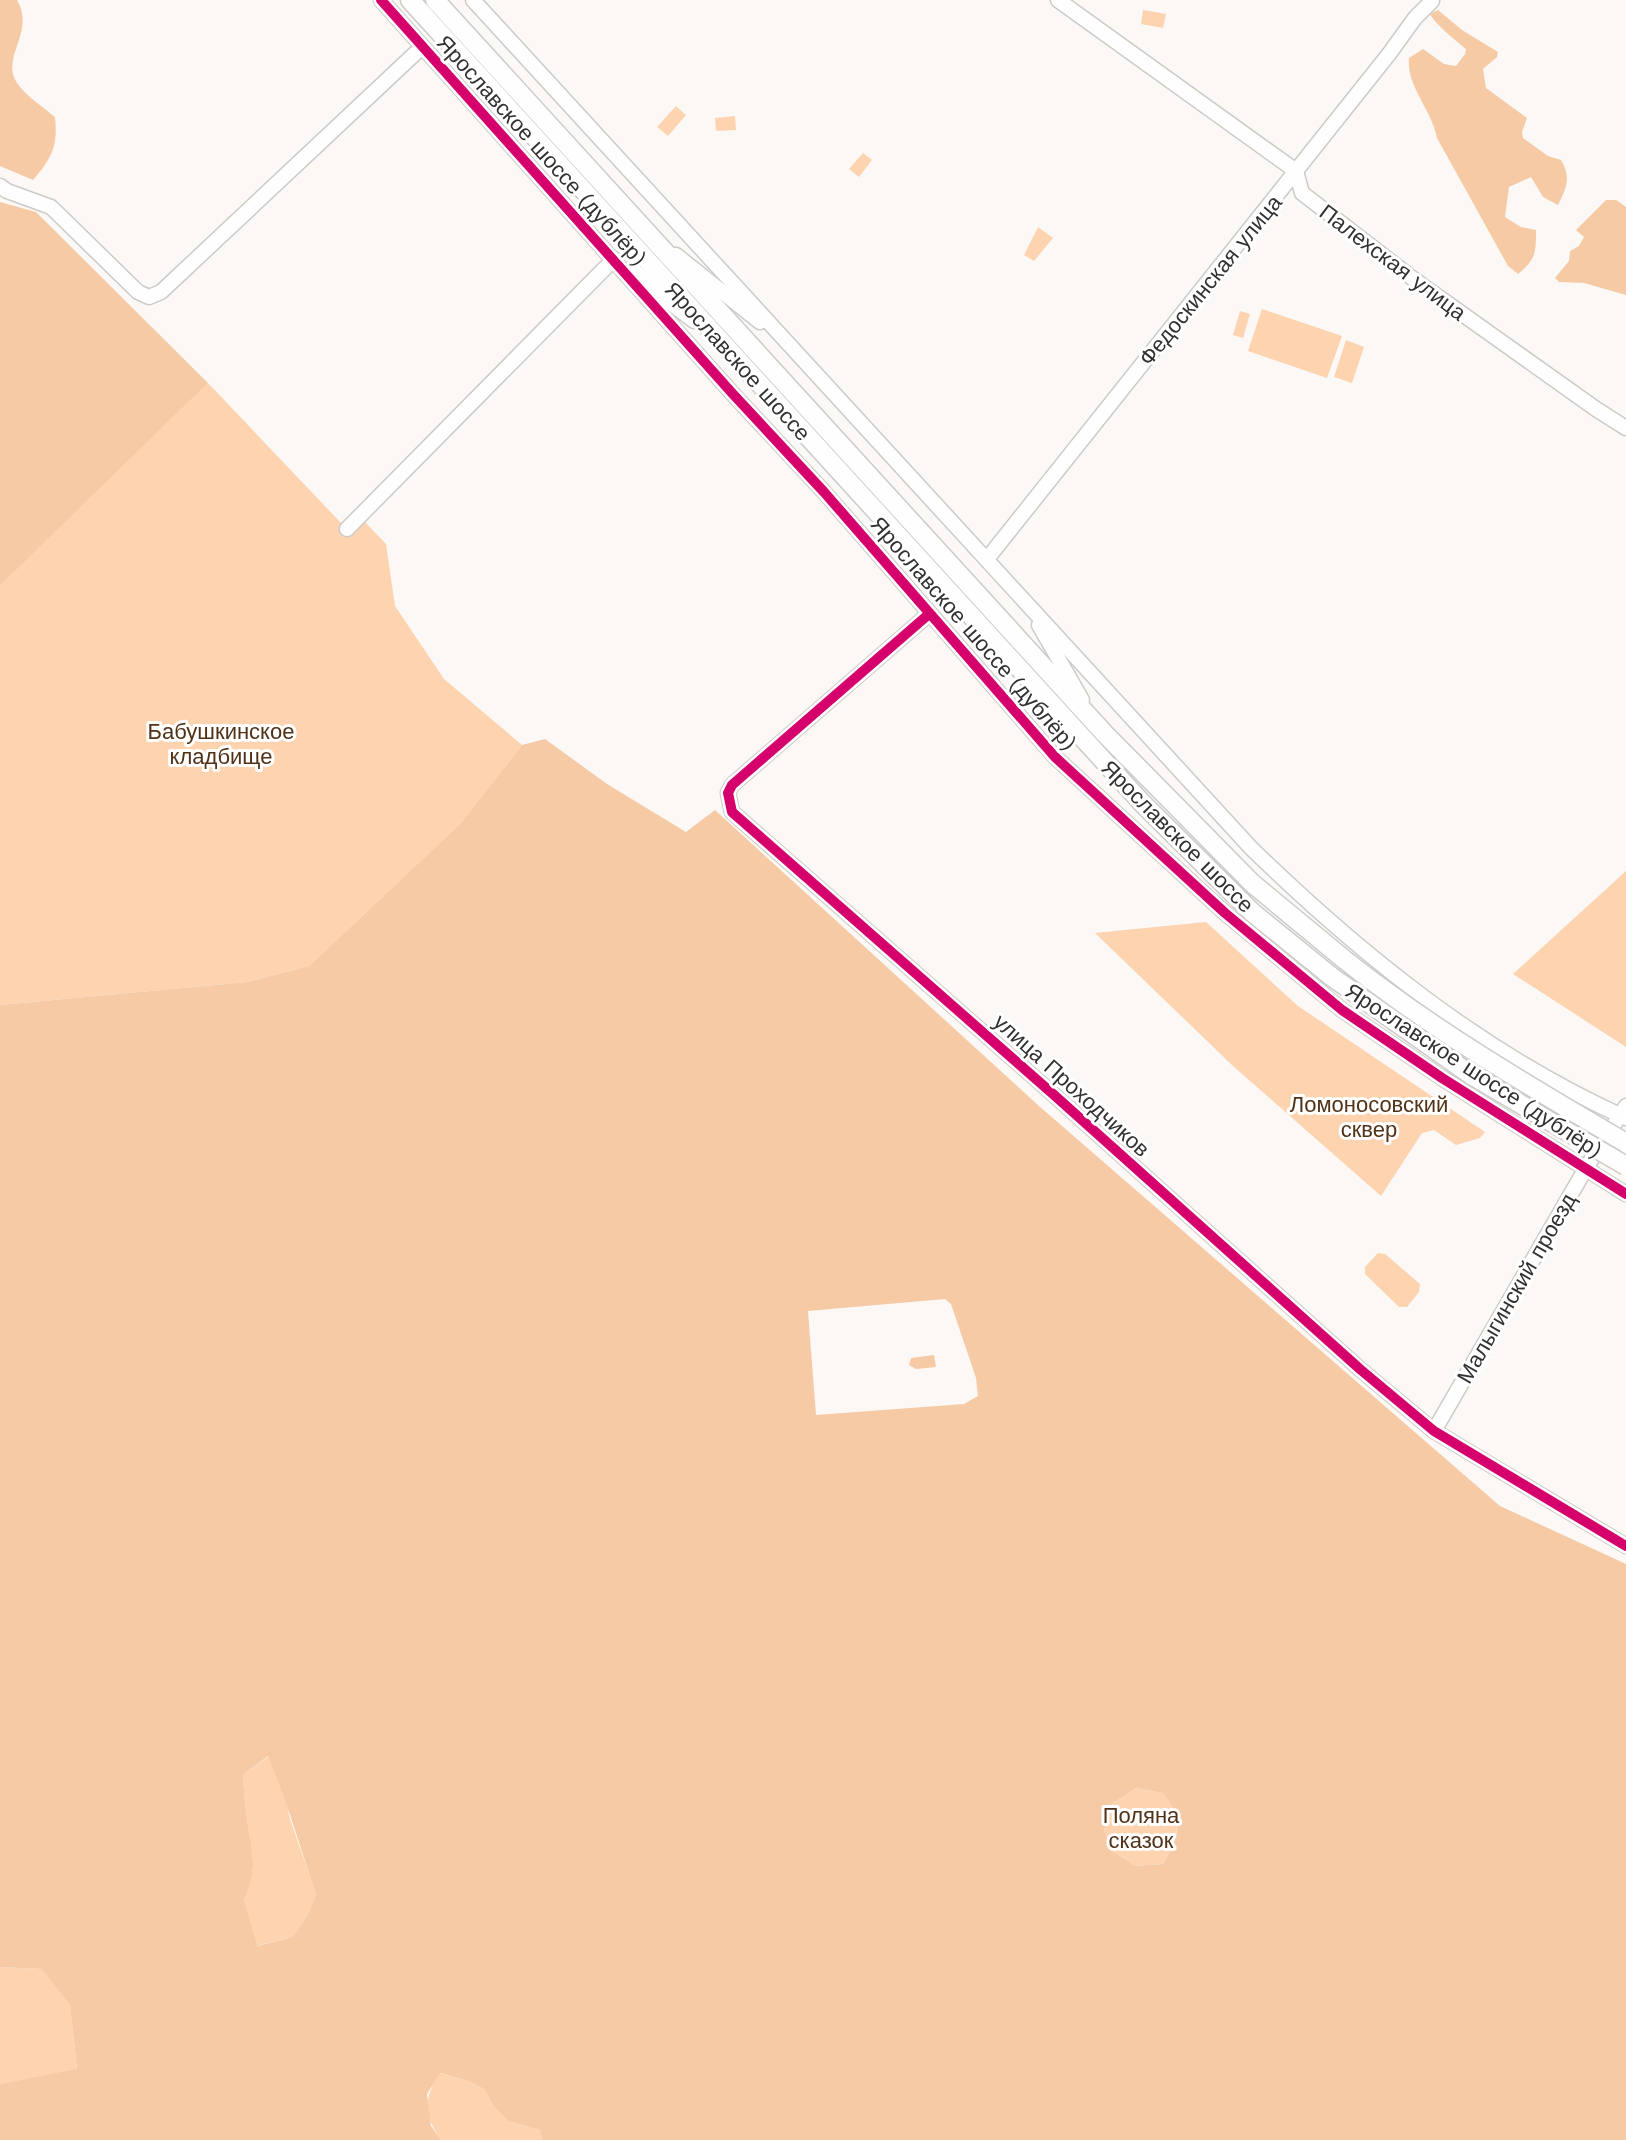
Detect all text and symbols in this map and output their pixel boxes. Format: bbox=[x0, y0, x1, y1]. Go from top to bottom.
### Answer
street label: Ярославское шоссе (дублёр) bbox=[432, 30, 652, 270]
street label: Федоскинская улица bbox=[1134, 190, 1287, 371]
street label: Палехская улица bbox=[1315, 199, 1471, 326]
street label: Ярославское шоссе bbox=[660, 277, 815, 446]
street label: Ярославское шоссе (дублёр) bbox=[866, 512, 1082, 755]
park label: Бабушкинское кладбище bbox=[148, 719, 294, 769]
street label: Ярославское шоссе bbox=[1096, 755, 1259, 918]
street label: Ярославское шоссе (дублёр) bbox=[1341, 978, 1607, 1163]
street label: улица Проходчиков bbox=[989, 1009, 1155, 1162]
park label: Ломоносовский сквер bbox=[1290, 1092, 1448, 1142]
street label: Малыгинский проезд bbox=[1452, 1189, 1581, 1388]
park label: Поляна сказок bbox=[1103, 1803, 1180, 1853]

